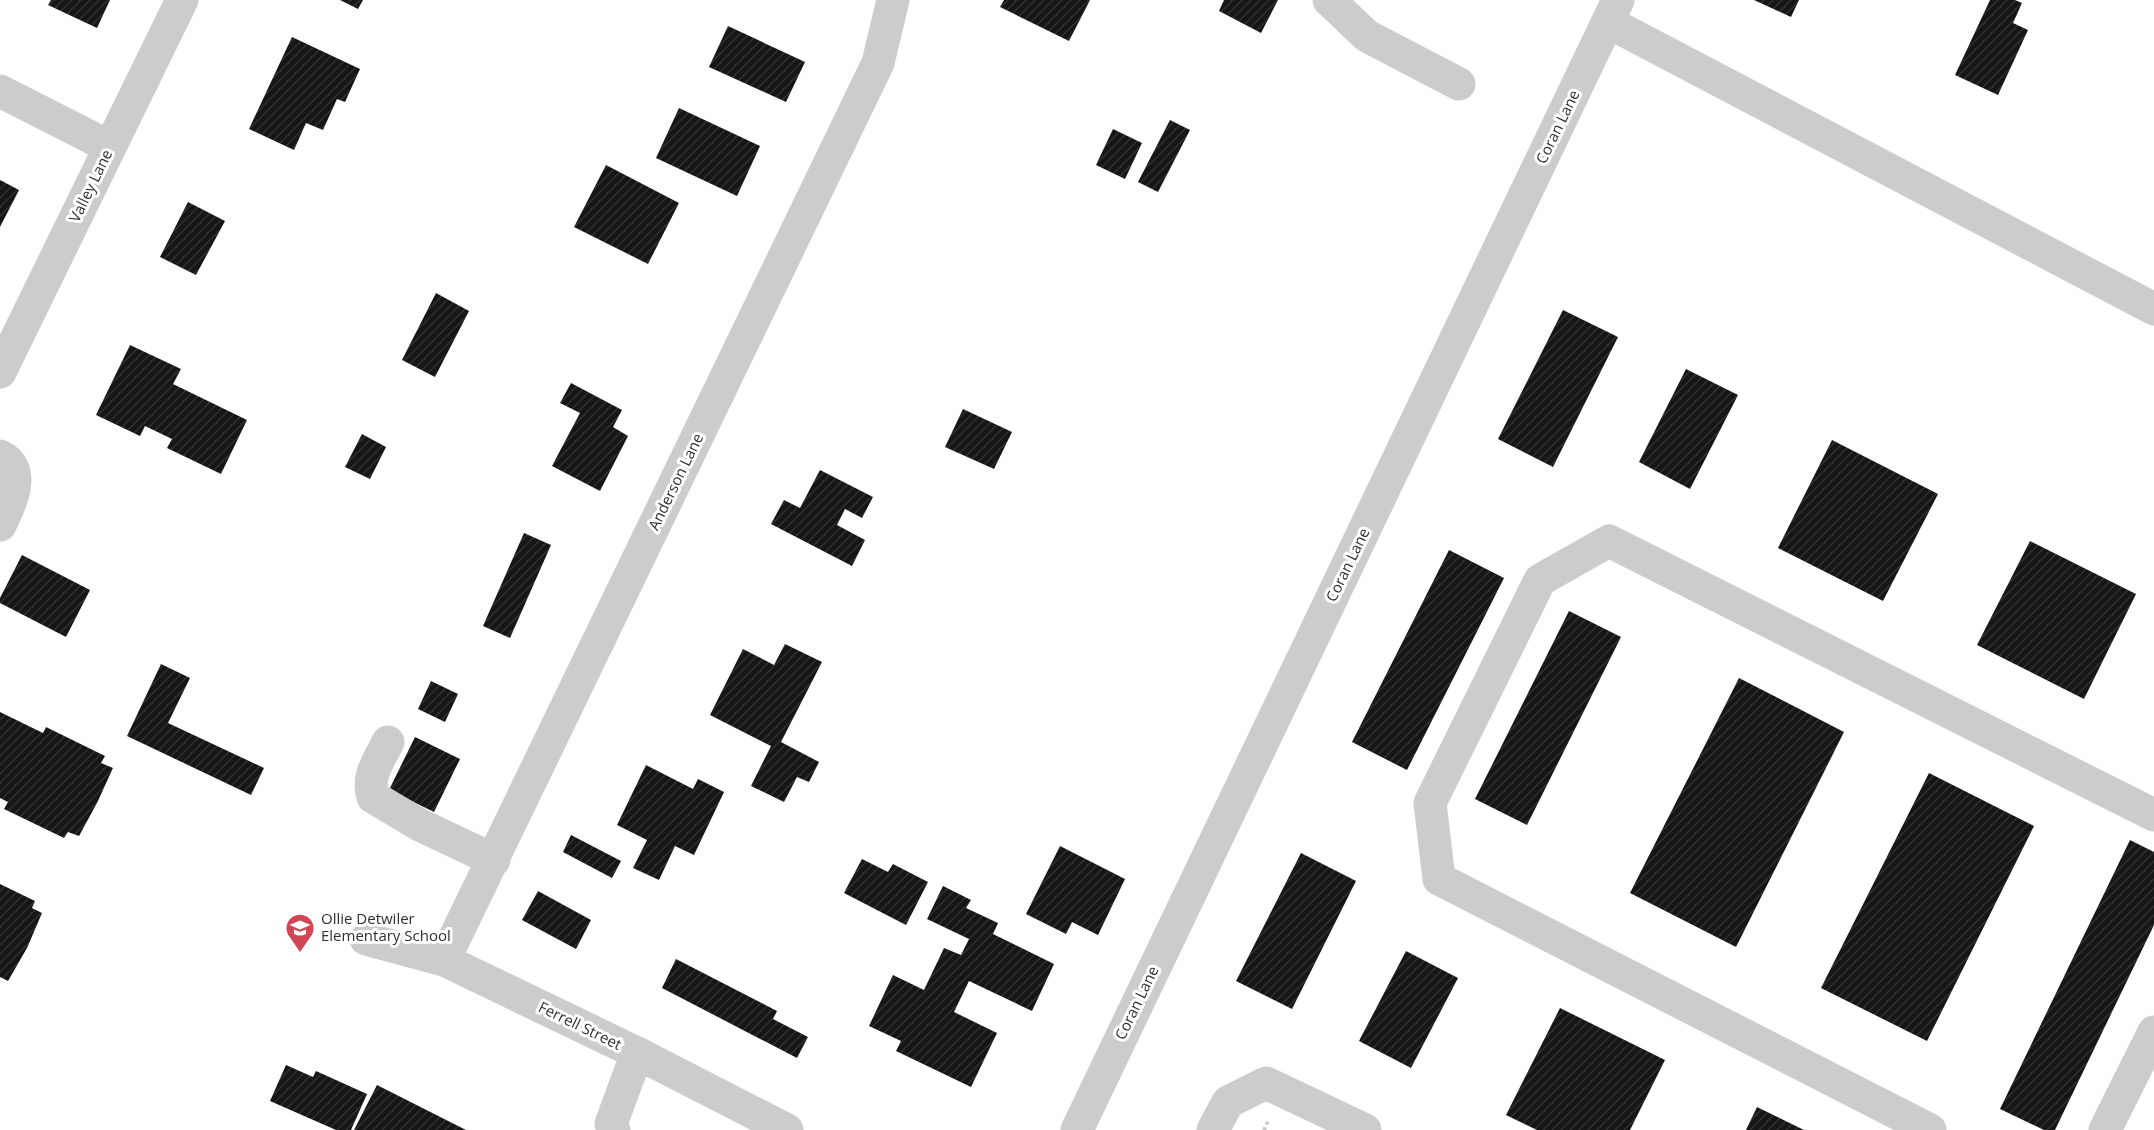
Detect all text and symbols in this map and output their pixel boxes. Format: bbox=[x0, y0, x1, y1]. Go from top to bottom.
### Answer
street label: Coran Lane bbox=[1531, 86, 1584, 167]
street label: Valley Lane bbox=[64, 146, 116, 225]
street label: Anderson Lane bbox=[643, 430, 707, 533]
street label: Coran Lane bbox=[1321, 524, 1374, 605]
place label: Ollie Detwiler Elementary School bbox=[321, 908, 451, 945]
school or university icon: Ollie Detwiler Elementary School bbox=[284, 912, 316, 954]
street label: Coran Lane bbox=[1110, 962, 1163, 1043]
street label: Ferrell Street bbox=[536, 996, 625, 1054]

